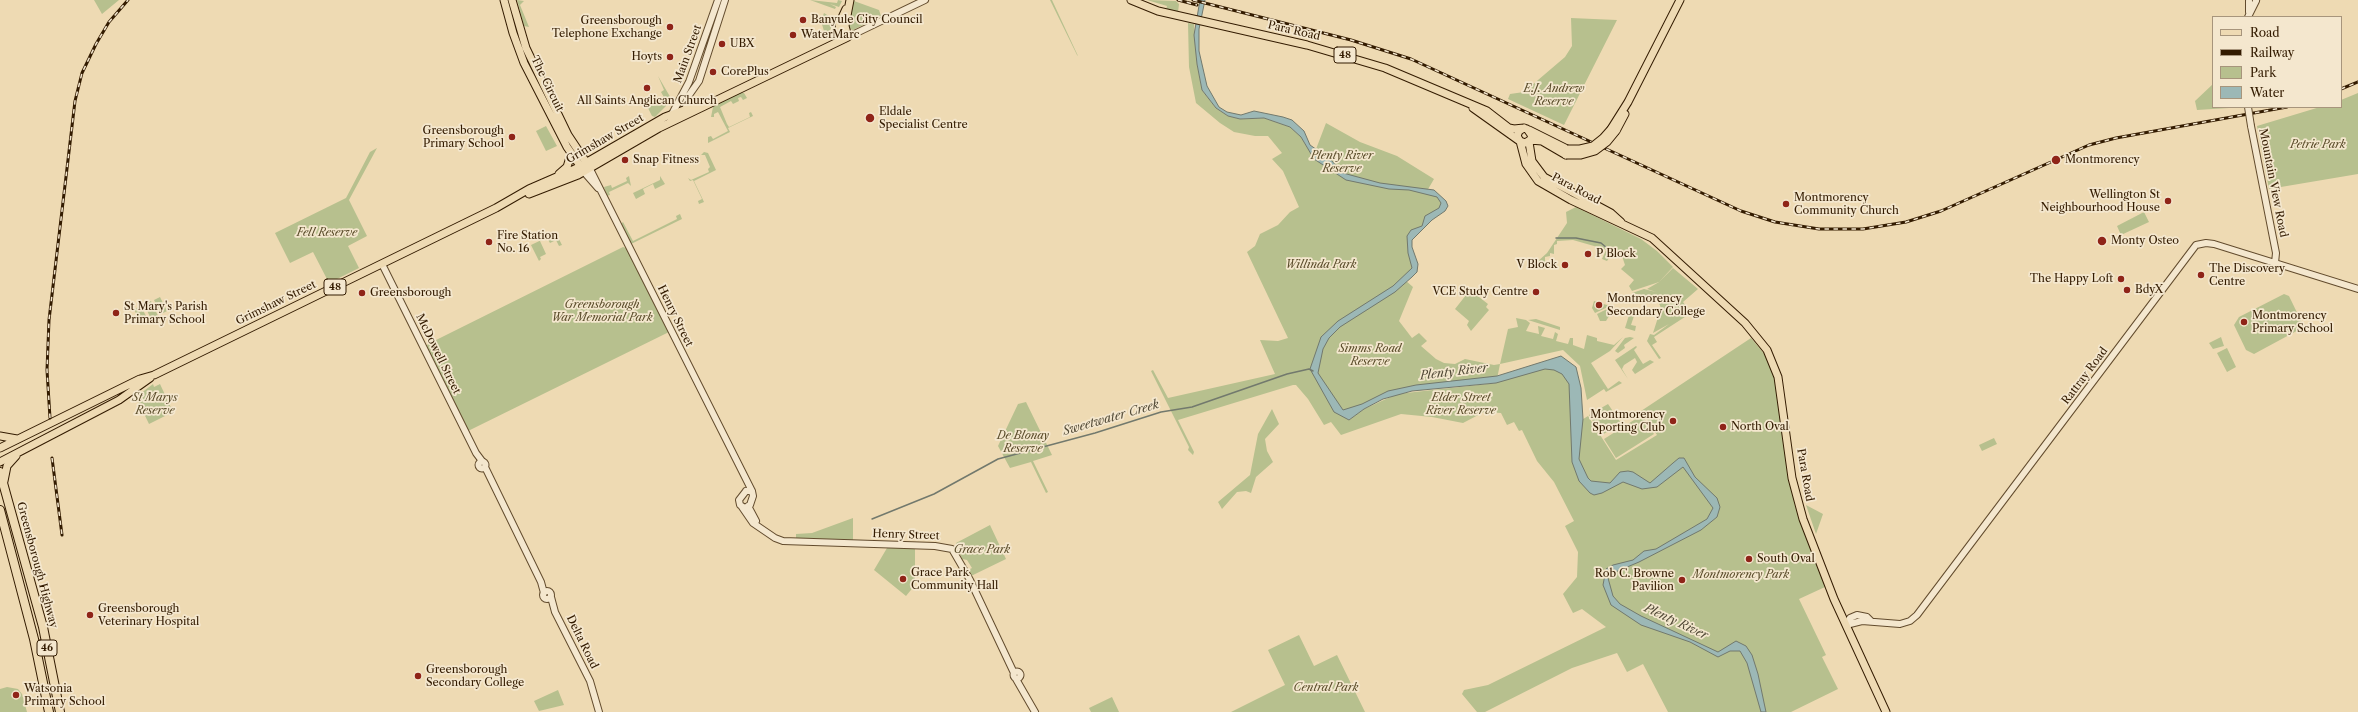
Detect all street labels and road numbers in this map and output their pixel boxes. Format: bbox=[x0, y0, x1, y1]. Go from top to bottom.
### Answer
street label: Para Road bbox=[1266, 19, 1322, 43]
street label: Main Street bbox=[671, 23, 705, 85]
road number: 48 bbox=[1334, 47, 1356, 63]
street label: The Circuit bbox=[528, 54, 566, 114]
street label: Grimshaw Street bbox=[564, 111, 646, 167]
street label: Mountain View Road bbox=[2256, 127, 2290, 239]
street label: Para Road bbox=[1549, 171, 1603, 207]
street label: Grimshaw Street bbox=[234, 278, 318, 328]
road number: 48 bbox=[324, 279, 346, 295]
street label: Henry Street bbox=[654, 283, 696, 349]
street label: McDowell Street bbox=[413, 312, 463, 396]
street label: Rattray Road bbox=[2059, 345, 2111, 407]
street label: Para Road bbox=[1794, 448, 1816, 502]
street label: Greensborough Highway bbox=[14, 501, 60, 629]
street label: Henry Street bbox=[872, 527, 940, 543]
street label: Delta Road bbox=[563, 613, 601, 671]
road number: 46 bbox=[37, 640, 57, 656]

